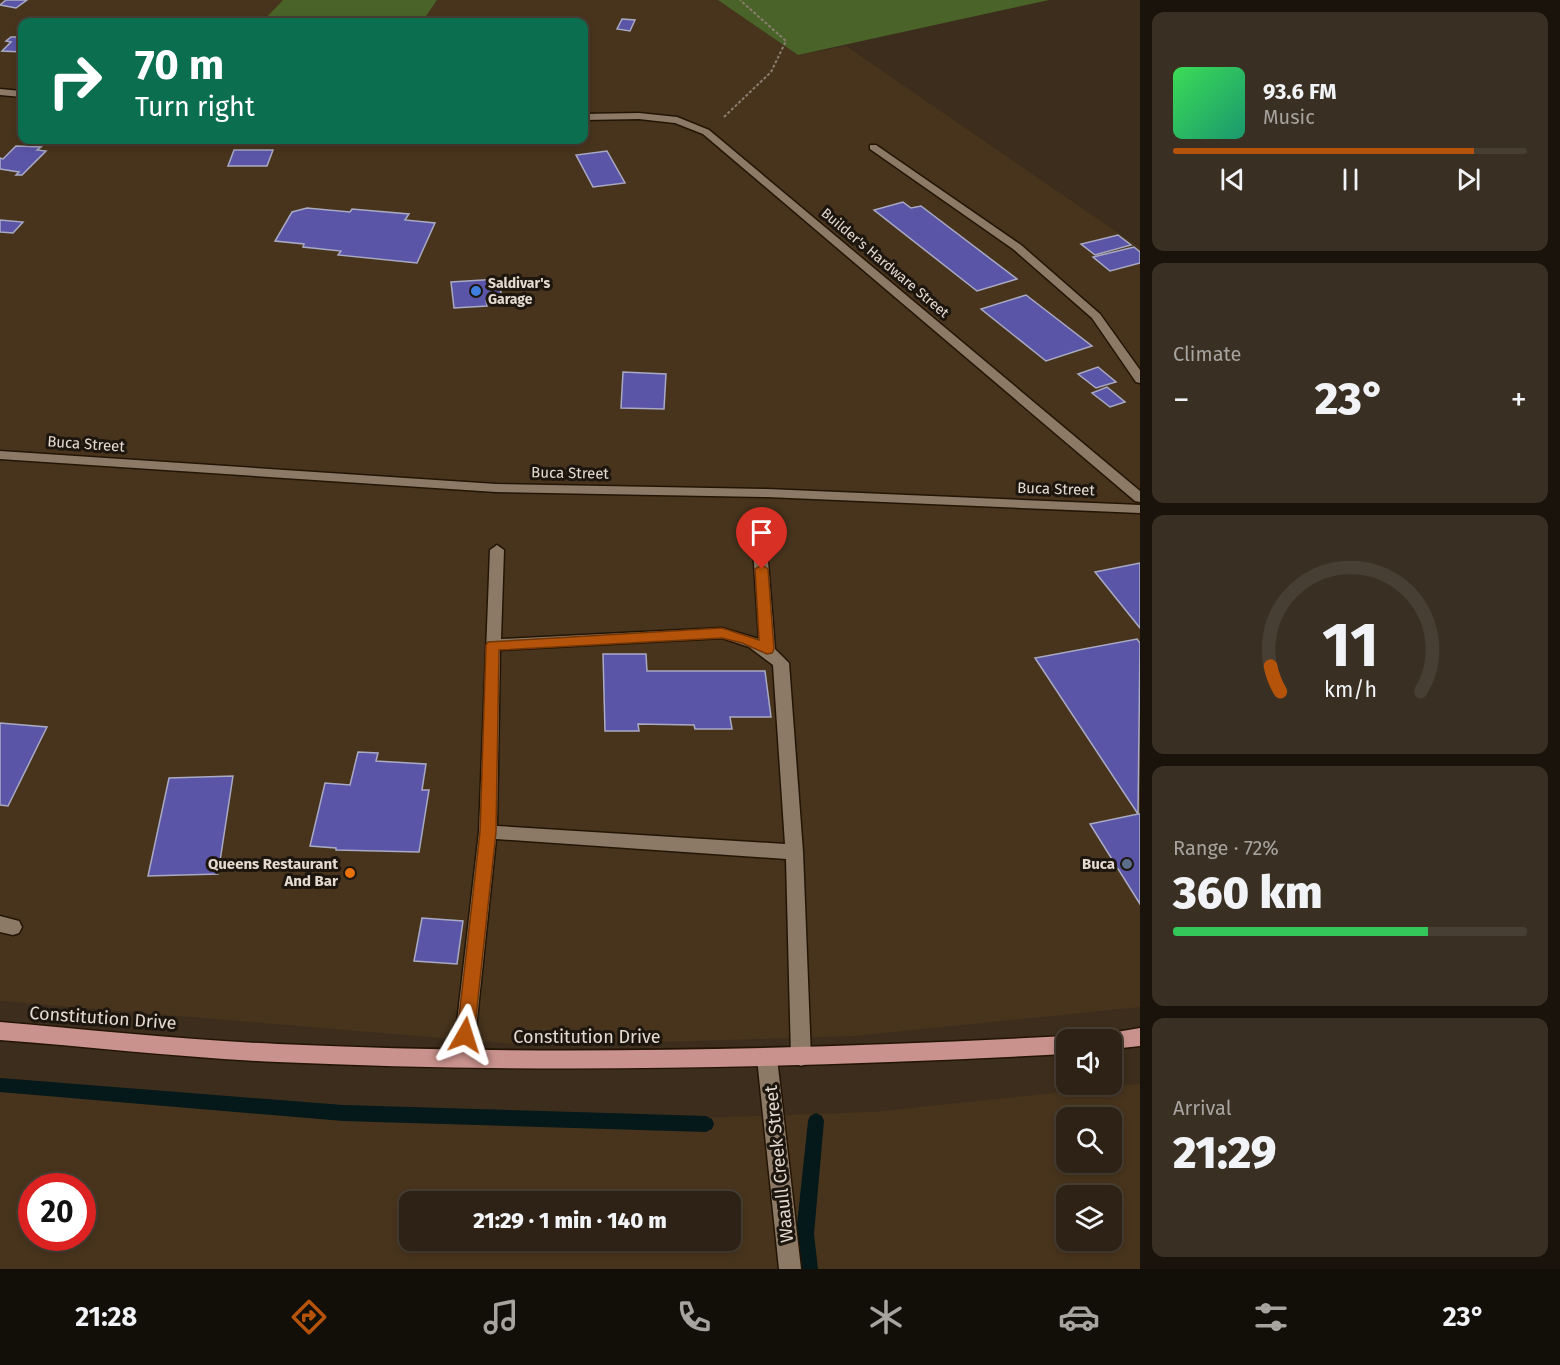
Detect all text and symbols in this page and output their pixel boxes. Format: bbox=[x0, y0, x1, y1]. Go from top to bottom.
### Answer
text: 70 m bbox=[135, 40, 224, 90]
icon: right bbox=[36, 42, 114, 120]
text: 93.6 FM bbox=[1263, 78, 1336, 105]
text: Turn right bbox=[135, 91, 255, 123]
text: Music bbox=[1263, 105, 1315, 129]
icon: previous bbox=[1216, 163, 1249, 196]
icon: pause bbox=[1334, 163, 1367, 196]
icon: next bbox=[1452, 163, 1485, 196]
street label: Builder's Hardware Street bbox=[818, 205, 953, 322]
place label: Saldivar's Garage bbox=[488, 275, 550, 308]
marker: Saldivar's Garage bbox=[469, 284, 483, 298]
text: Climate bbox=[1173, 342, 1241, 366]
text: 23° bbox=[1315, 372, 1385, 426]
text: − bbox=[1173, 380, 1190, 420]
text: + bbox=[1511, 380, 1527, 420]
street label: Buca Street bbox=[47, 432, 126, 456]
street label: Buca Street bbox=[531, 463, 610, 483]
street label: Buca Street bbox=[1017, 479, 1096, 499]
pin bbox=[736, 507, 787, 569]
icon: arrive bbox=[745, 516, 778, 549]
text: 11 bbox=[1322, 608, 1378, 683]
text: km/h bbox=[1323, 677, 1377, 703]
text: Range · 72% bbox=[1173, 836, 1279, 860]
place label: Queens Restaurant And Bar bbox=[208, 855, 339, 890]
place label: Buca bbox=[1082, 855, 1115, 873]
marker: Buca bbox=[1120, 857, 1134, 871]
marker: Queens Restaurant And Bar bbox=[343, 866, 357, 880]
text: 360 km bbox=[1173, 866, 1323, 920]
street label: Constitution Drive bbox=[29, 1002, 177, 1034]
position arrow bbox=[433, 1003, 497, 1067]
street label: Constitution Drive bbox=[513, 1026, 661, 1048]
map controls bbox=[1056, 1029, 1122, 1251]
button: sound bbox=[1056, 1029, 1122, 1095]
street label: Waaull Creek Street bbox=[760, 1084, 798, 1244]
text: Arrival bbox=[1173, 1096, 1232, 1120]
button: search bbox=[1056, 1107, 1122, 1173]
text: 21:29 bbox=[1173, 1126, 1276, 1180]
speed limit sign: 20 bbox=[18, 1173, 96, 1251]
button: layers bbox=[1056, 1185, 1122, 1251]
text: 21:29 · 1 min · 140 m bbox=[473, 1207, 667, 1234]
icon: directions bbox=[288, 1296, 330, 1338]
icon: music bbox=[480, 1296, 522, 1338]
icon: phone bbox=[673, 1296, 715, 1338]
icon: climate bbox=[865, 1296, 907, 1338]
icon: car bbox=[1058, 1296, 1100, 1338]
icon: filters bbox=[1250, 1296, 1292, 1338]
text: 21:28 bbox=[75, 1301, 137, 1333]
text: 23° bbox=[1443, 1301, 1485, 1333]

